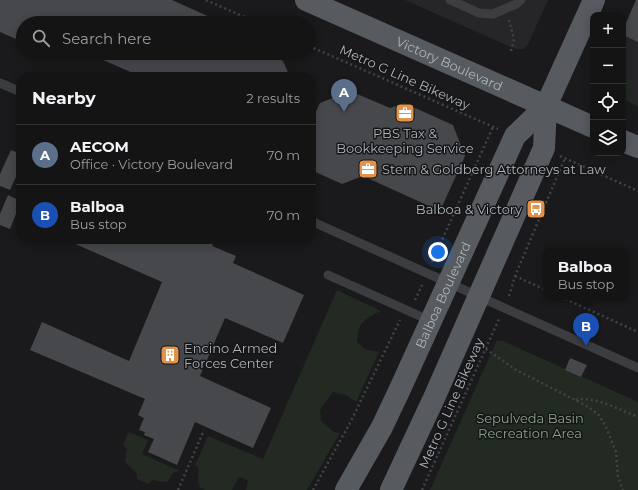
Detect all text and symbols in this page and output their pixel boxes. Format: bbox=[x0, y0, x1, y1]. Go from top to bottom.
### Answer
map controls bbox=[590, 12, 626, 156]
button: + bbox=[590, 12, 626, 48]
search box bbox=[16, 16, 316, 60]
icon: search bbox=[30, 27, 52, 49]
text: Search here bbox=[62, 29, 151, 48]
street label: Victory Boulevard bbox=[394, 33, 505, 94]
street label: Metro G Line Bikeway bbox=[337, 41, 474, 113]
button: − bbox=[590, 48, 626, 84]
pin: A bbox=[331, 79, 357, 112]
button: locate bbox=[590, 84, 626, 120]
text: Nearby bbox=[32, 88, 96, 108]
text: 2 results bbox=[246, 90, 300, 106]
office icon: PBS Tax & Bookkeeping Service bbox=[394, 102, 416, 124]
button: layers bbox=[590, 120, 626, 156]
place label: PBS Tax & Bookkeeping Service bbox=[336, 125, 474, 156]
text: AECOM bbox=[70, 137, 129, 156]
text: A bbox=[40, 147, 50, 163]
text: 70 m bbox=[267, 147, 300, 163]
text: Office · Victory Boulevard bbox=[70, 156, 233, 172]
office icon: Stern & Goldberg Attorneys at Law bbox=[357, 158, 379, 180]
place label: Stern & Goldberg Attorneys at Law bbox=[382, 161, 606, 177]
text: Balboa bbox=[70, 197, 125, 216]
bus stop icon: Balboa & Victory bbox=[525, 198, 547, 220]
place label: Balboa & Victory bbox=[416, 201, 523, 217]
text: B bbox=[40, 207, 50, 223]
text: 70 m bbox=[267, 207, 300, 223]
text: Bus stop bbox=[70, 216, 127, 232]
street label: Balboa Boulevard bbox=[412, 239, 474, 351]
your location bbox=[428, 242, 448, 262]
popup bbox=[543, 248, 629, 300]
text: Balboa bbox=[558, 257, 612, 276]
text: Bus stop bbox=[558, 276, 614, 292]
pin: B bbox=[573, 313, 599, 346]
street label: Metro G Line Bikeway bbox=[415, 334, 487, 471]
place label: Encino Armed Forces Center bbox=[184, 340, 277, 371]
building icon: Encino Armed Forces Center bbox=[159, 344, 181, 366]
park label: Sepulveda Basin Recreation Area bbox=[476, 410, 584, 441]

